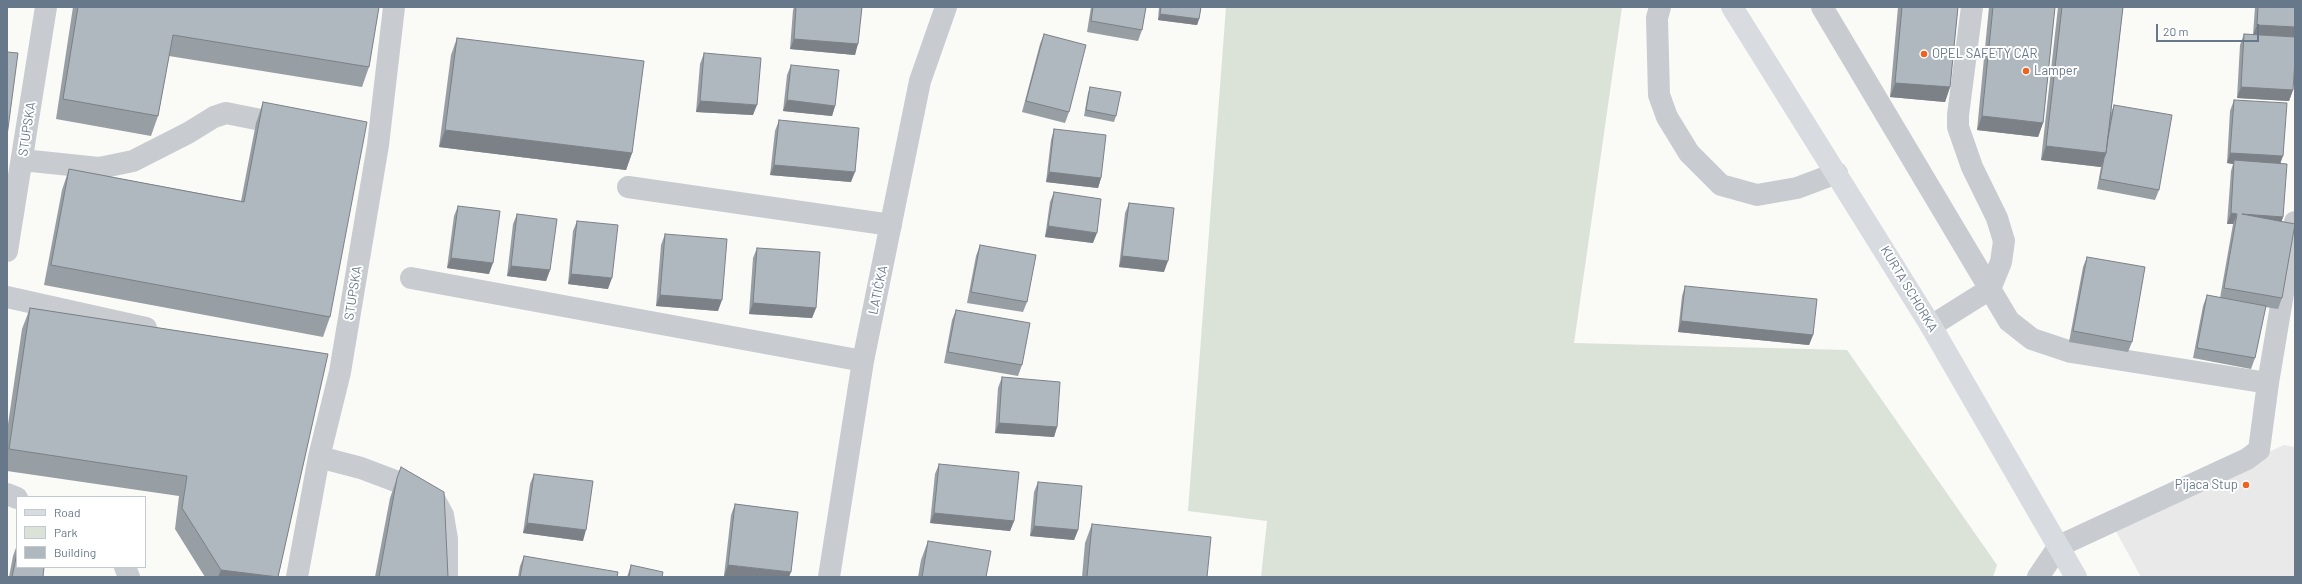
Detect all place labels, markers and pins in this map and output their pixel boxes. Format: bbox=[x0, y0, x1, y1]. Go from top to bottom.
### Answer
place label: OPEL SAFETY CAR bbox=[1932, 46, 2037, 62]
marker: OPEL SAFETY CAR bbox=[1919, 49, 1929, 59]
place label: Lamper bbox=[2034, 63, 2078, 79]
marker: Lamper bbox=[2021, 66, 2031, 76]
place label: Pijaca Stup bbox=[2175, 477, 2238, 493]
marker: Pijaca Stup bbox=[2241, 480, 2251, 490]

